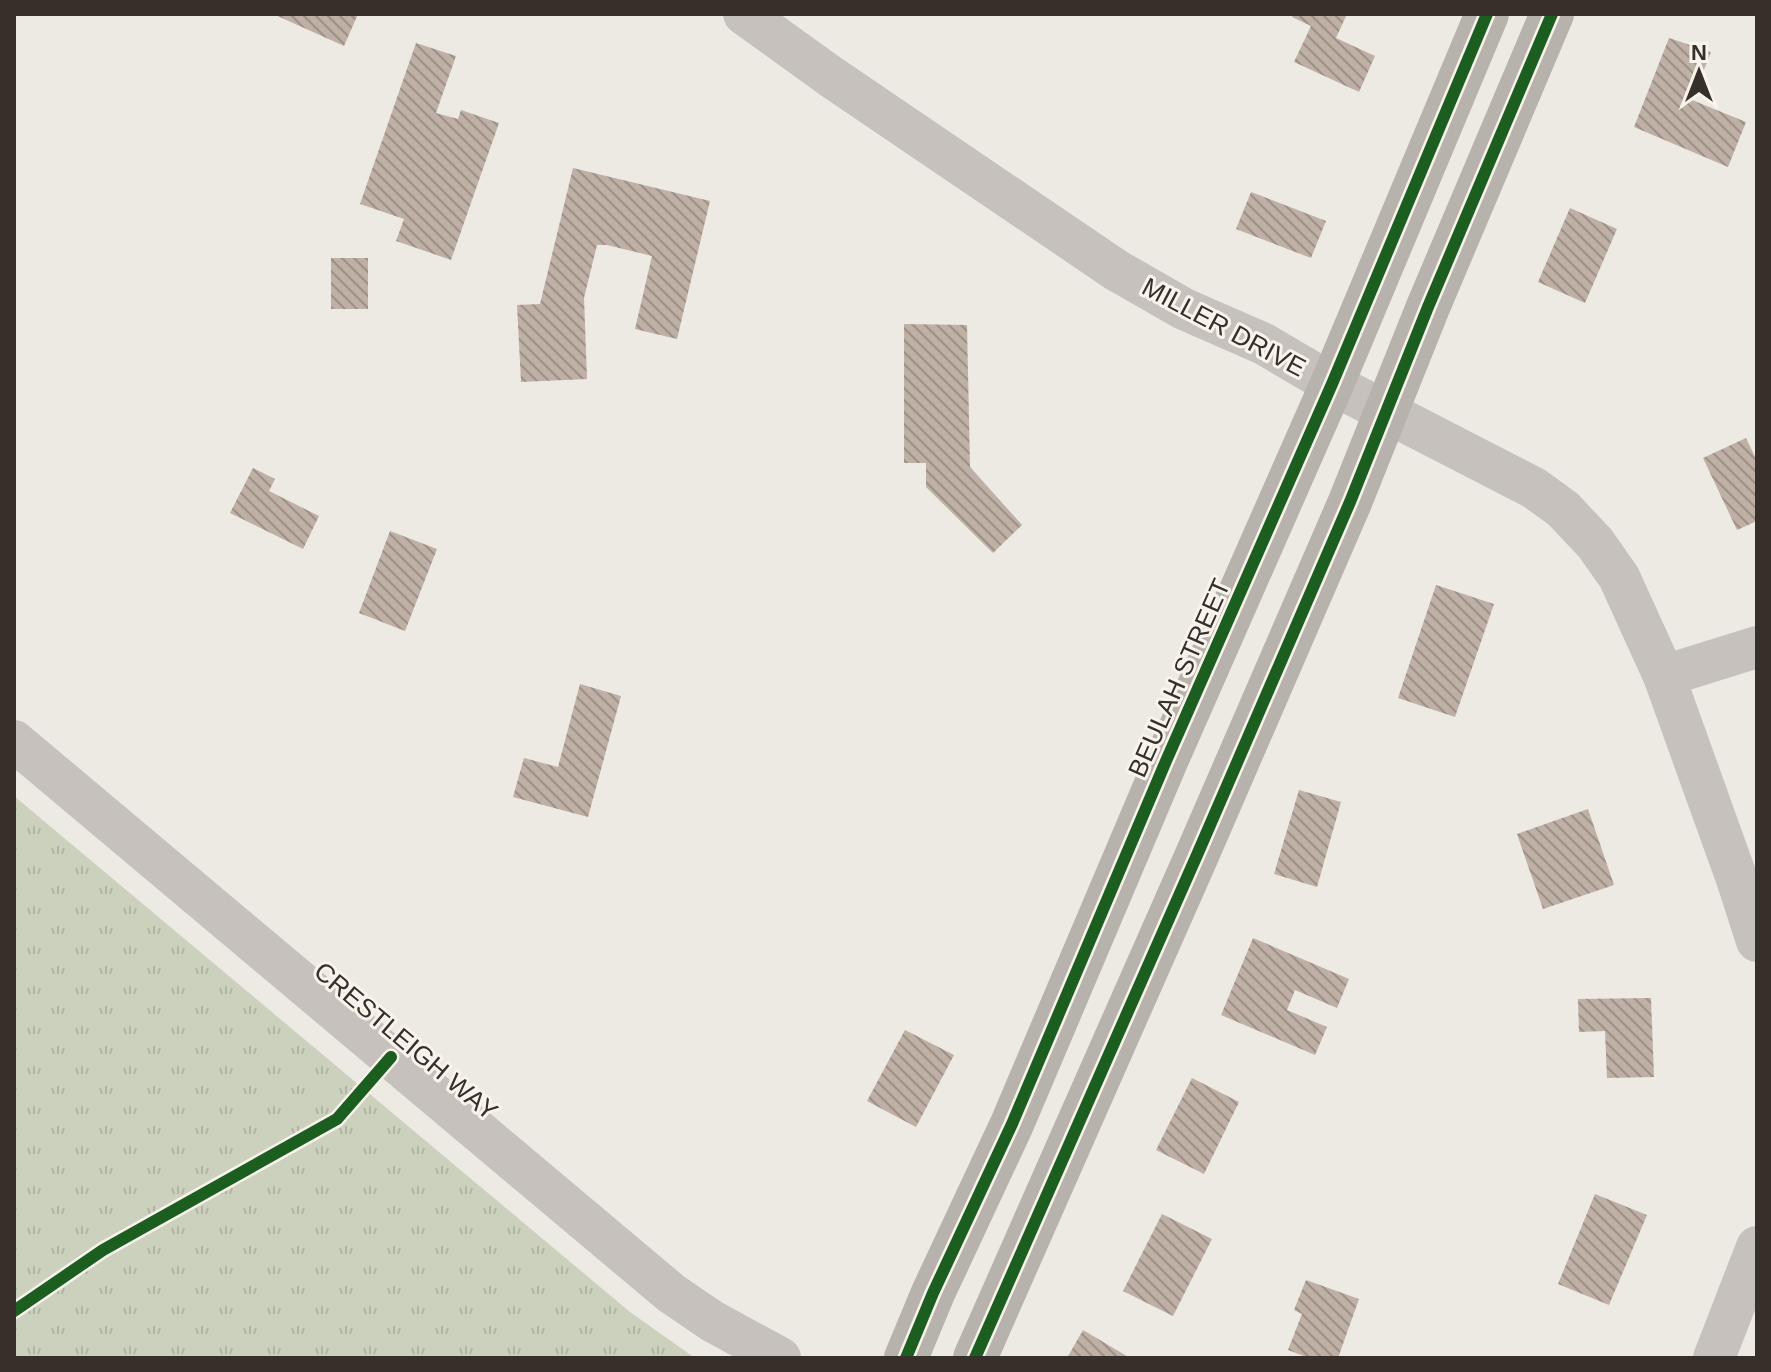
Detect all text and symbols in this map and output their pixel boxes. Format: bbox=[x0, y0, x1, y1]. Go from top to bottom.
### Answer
north arrow bbox=[1659, 32, 1739, 112]
text: N bbox=[1691, 40, 1707, 65]
street label: MILLER DRIVE bbox=[1137, 271, 1311, 383]
street label: BEULAH STREET bbox=[1122, 574, 1236, 782]
street label: CRESTLEIGH WAY bbox=[308, 956, 504, 1126]

